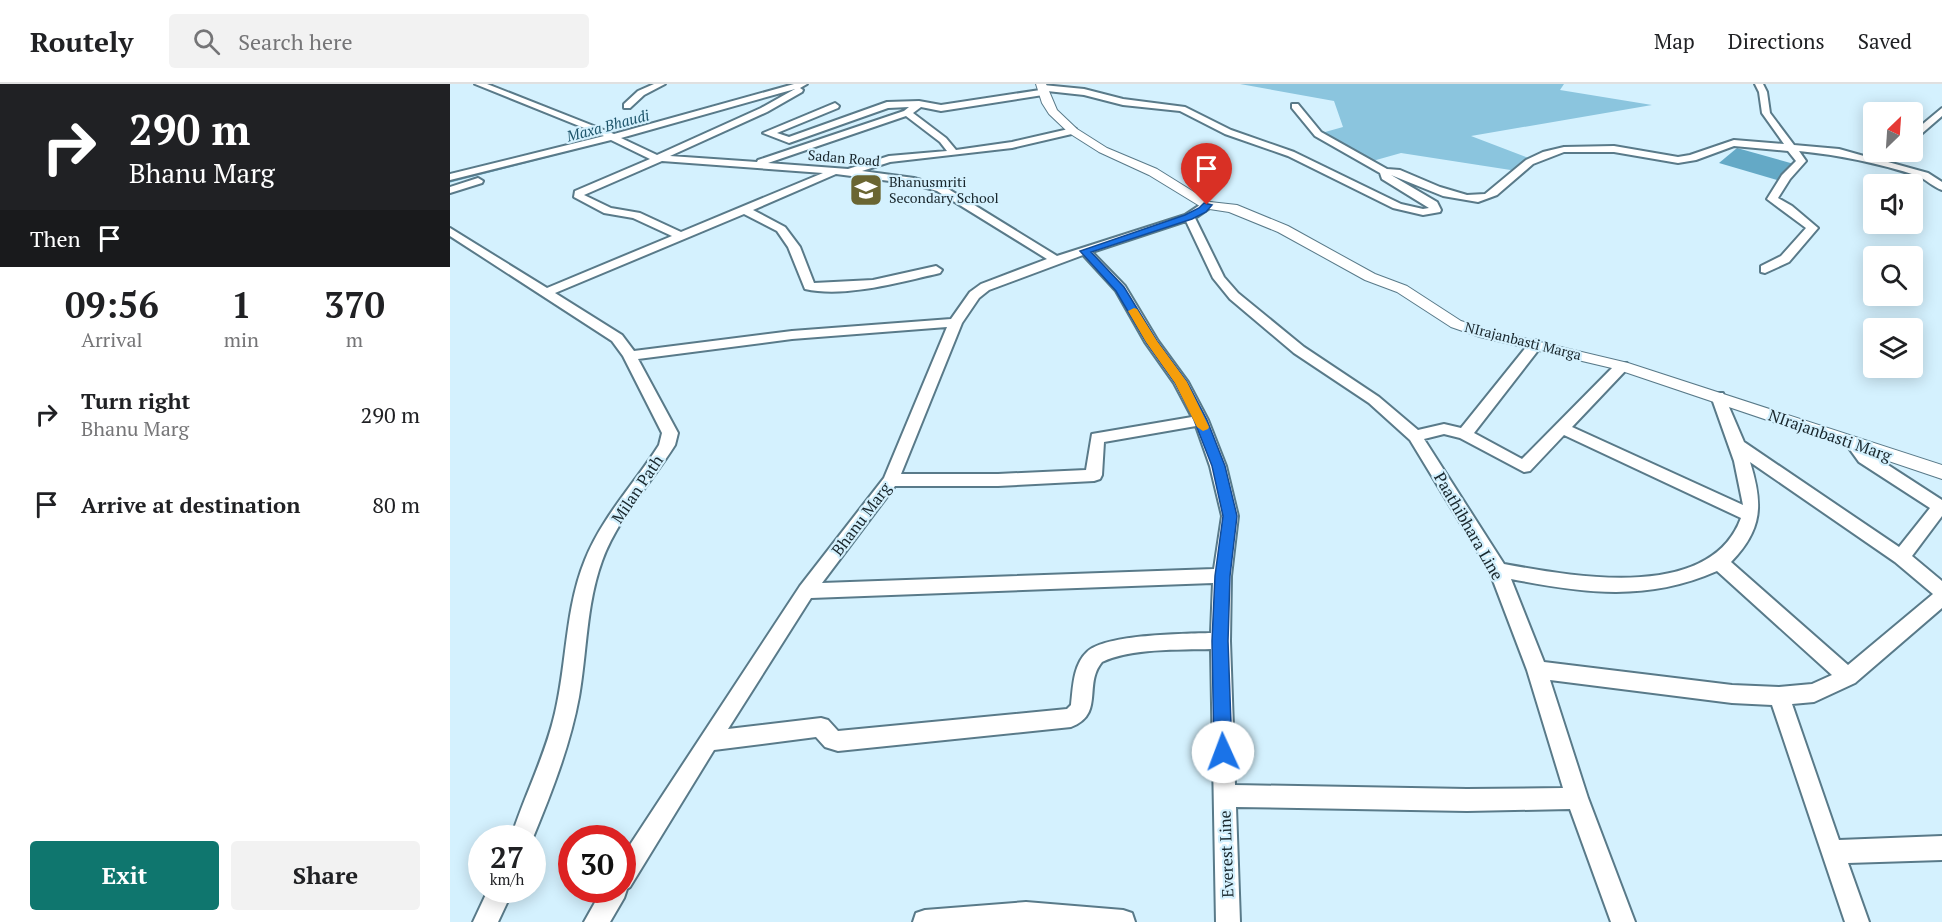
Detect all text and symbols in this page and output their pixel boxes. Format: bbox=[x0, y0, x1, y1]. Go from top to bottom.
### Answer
search box bbox=[169, 14, 589, 68]
text: Routely bbox=[30, 23, 133, 60]
icon: search bbox=[190, 25, 223, 58]
text: Search here bbox=[238, 27, 353, 56]
text: Map bbox=[1654, 27, 1695, 55]
text: Directions bbox=[1728, 27, 1825, 55]
text: Saved bbox=[1858, 27, 1912, 55]
text: 290 m bbox=[129, 101, 250, 157]
north arrow bbox=[1863, 102, 1923, 162]
map controls bbox=[1863, 102, 1923, 378]
water label: Maxa Bhaudi bbox=[563, 104, 652, 146]
icon: right bbox=[30, 108, 108, 186]
pin bbox=[1181, 143, 1232, 205]
street label: Sadan Road bbox=[807, 145, 881, 170]
icon: arrive bbox=[1190, 152, 1223, 185]
text: Bhanu Marg bbox=[129, 155, 275, 191]
school or university icon: Bhanusmriti Secondary School bbox=[848, 172, 884, 208]
place label: Bhanusmriti Secondary School bbox=[889, 172, 999, 207]
button: sound bbox=[1863, 174, 1923, 234]
icon: arrive bbox=[93, 222, 126, 255]
text: Then bbox=[30, 224, 81, 253]
button: search bbox=[1863, 246, 1923, 306]
text: 09:56 bbox=[65, 281, 159, 328]
text: 1 bbox=[231, 281, 252, 328]
text: 370 bbox=[324, 281, 385, 328]
street label: NIrajanbasti Marga bbox=[1463, 317, 1583, 364]
button: layers bbox=[1863, 318, 1923, 378]
text: Arrival bbox=[81, 326, 143, 353]
text: min bbox=[224, 326, 259, 353]
text: m bbox=[346, 326, 363, 353]
text: Turn right bbox=[81, 386, 190, 415]
icon: right bbox=[30, 398, 63, 431]
text: 290 m bbox=[360, 400, 420, 429]
street label: NIrajanbasti Marg bbox=[1766, 404, 1895, 467]
text: Bhanu Marg bbox=[81, 415, 189, 442]
street label: Milan Path bbox=[606, 450, 668, 527]
street label: Paathibhara Line bbox=[1429, 468, 1509, 584]
street label: Bhanu Marg bbox=[826, 477, 896, 560]
icon: arrive bbox=[30, 488, 63, 521]
text: Arrive at destination bbox=[81, 490, 300, 519]
text: 80 m bbox=[372, 490, 420, 519]
position arrow bbox=[1191, 720, 1255, 784]
street label: Everest Line bbox=[1213, 810, 1239, 898]
speed limit sign: 30 bbox=[558, 825, 636, 903]
text: 27 bbox=[490, 837, 524, 877]
button: Exit bbox=[30, 841, 219, 910]
button: Share bbox=[231, 841, 420, 910]
text: km/h bbox=[490, 869, 524, 889]

